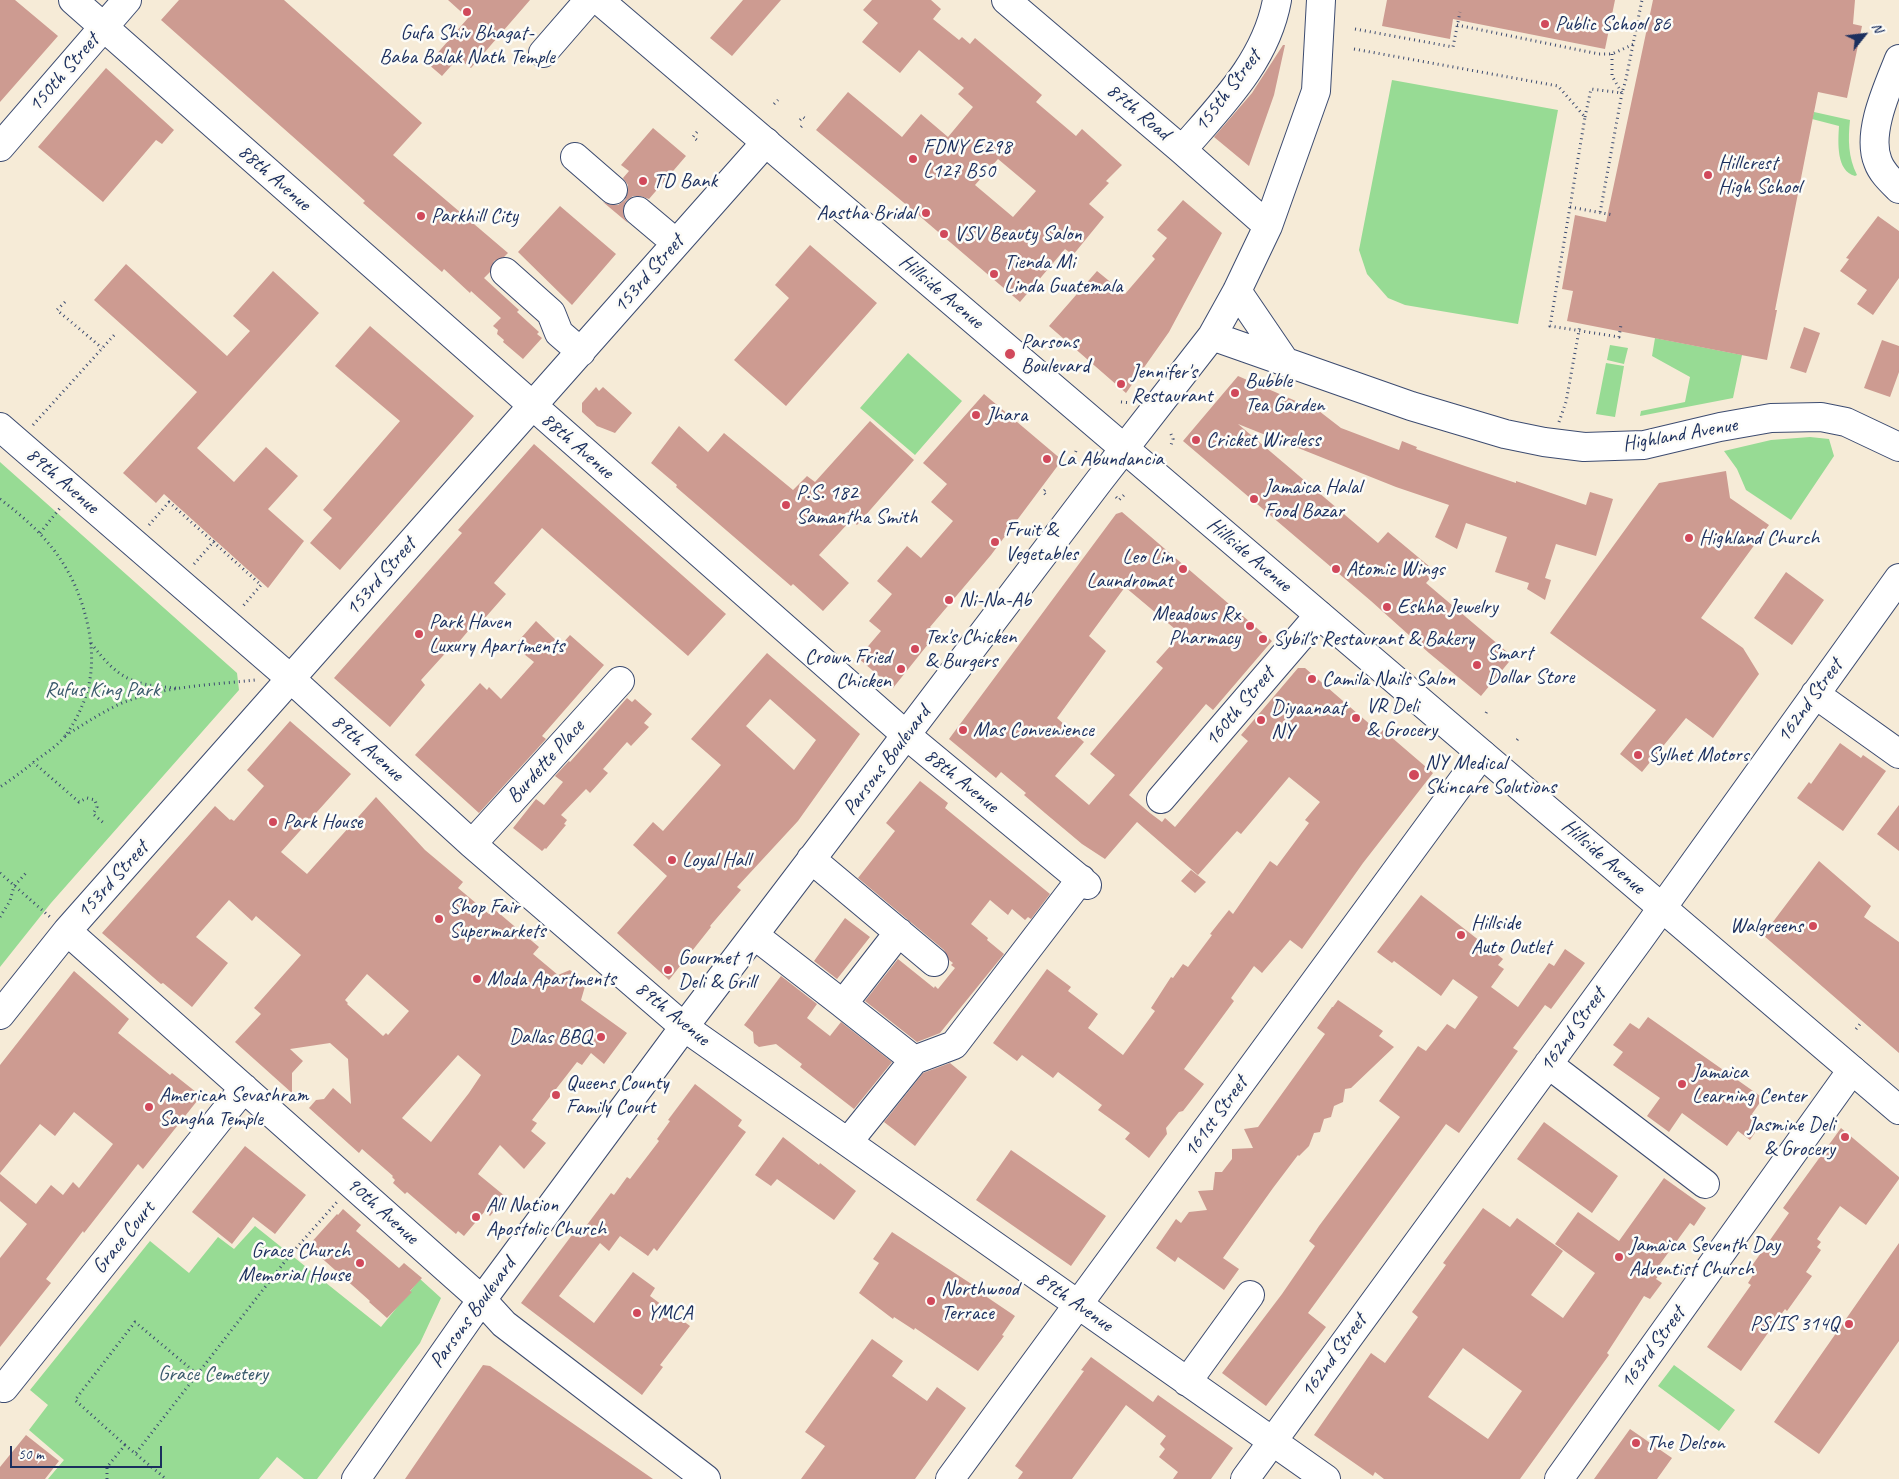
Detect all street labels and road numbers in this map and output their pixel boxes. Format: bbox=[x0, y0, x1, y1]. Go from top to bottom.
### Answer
street label: 150th Street bbox=[23, 29, 105, 117]
street label: 155th Street bbox=[1189, 45, 1267, 137]
street label: 87th Road bbox=[1101, 78, 1175, 146]
street label: 88th Avenue bbox=[232, 139, 316, 217]
street label: 153rd Street bbox=[608, 230, 690, 318]
street label: Hillside Avenue bbox=[894, 249, 988, 335]
street label: 88th Avenue bbox=[535, 407, 619, 485]
street label: Highland Avenue bbox=[1621, 413, 1739, 457]
street label: 89th Avenue bbox=[20, 442, 104, 520]
street label: Hillside Avenue bbox=[1202, 512, 1296, 598]
street label: 153rd Street bbox=[340, 533, 422, 621]
street label: 162nd Street bbox=[1771, 654, 1849, 748]
street label: 160th Street bbox=[1200, 662, 1280, 752]
street label: Parsons Boulevard bbox=[838, 701, 936, 821]
street label: 89th Avenue bbox=[326, 709, 408, 787]
street label: Burdette Place bbox=[502, 715, 590, 809]
street label: 88th Avenue bbox=[919, 743, 1003, 819]
street label: Hillside Avenue bbox=[1556, 814, 1650, 900]
street label: 153rd Street bbox=[72, 836, 154, 924]
street label: 89th Avenue bbox=[630, 976, 714, 1052]
street label: 162nd Street bbox=[1534, 983, 1612, 1077]
street label: 161st Street bbox=[1178, 1072, 1254, 1162]
street label: 90th Avenue bbox=[341, 1172, 423, 1250]
street label: Grace Court bbox=[87, 1197, 161, 1279]
street label: Parsons Boulevard bbox=[425, 1253, 521, 1373]
street label: 89th Avenue bbox=[1030, 1266, 1118, 1338]
street label: 163rd Street bbox=[1615, 1302, 1691, 1394]
street label: 162nd Street bbox=[1295, 1309, 1373, 1403]

